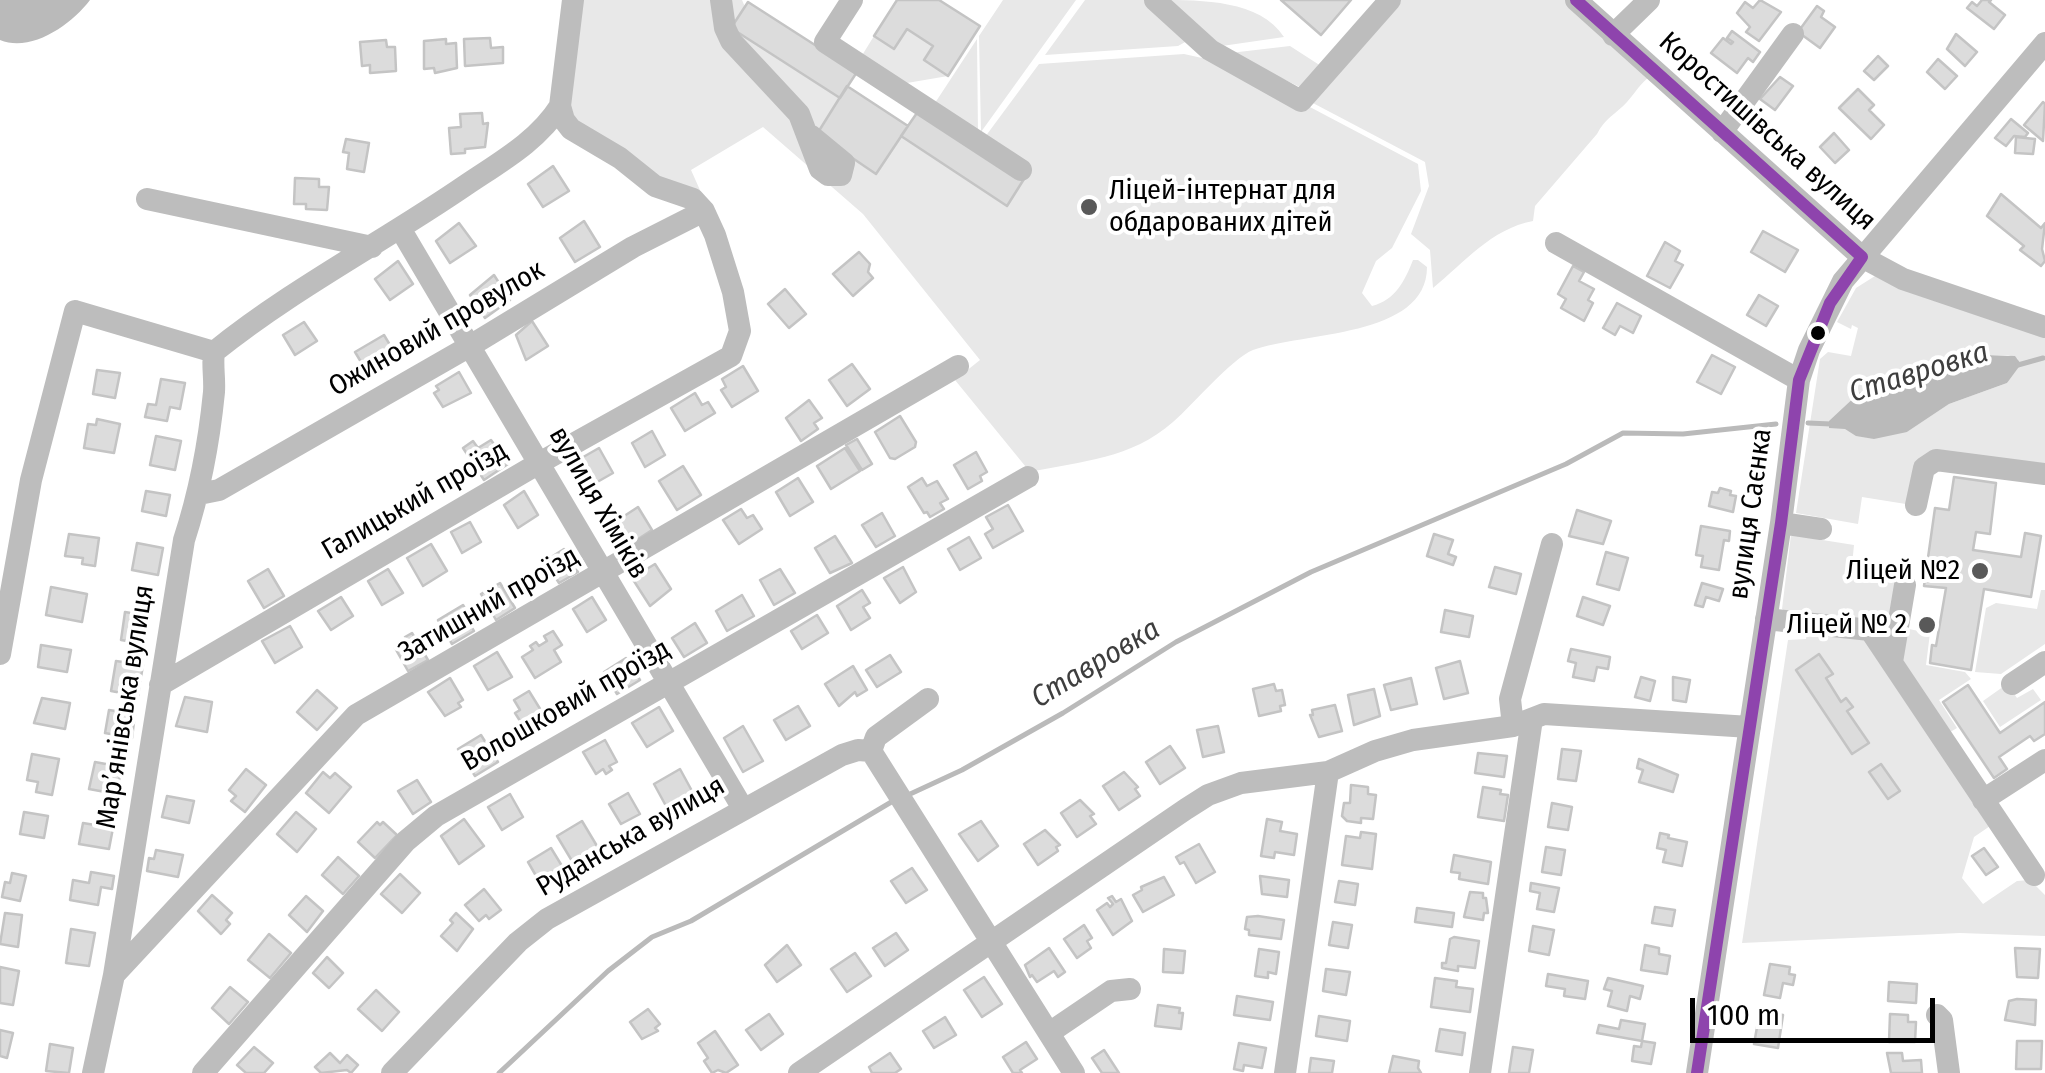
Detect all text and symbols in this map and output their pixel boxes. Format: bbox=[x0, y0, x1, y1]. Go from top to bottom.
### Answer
street label: Коростишівська вулиця bbox=[1652, 26, 1882, 238]
place label: Ліцей-інтернат для обдарованих дітей bbox=[1109, 174, 1336, 240]
marker: Ліцей-інтернат для обдарованих дітей bbox=[1078, 196, 1100, 218]
street label: Ожиновий провулок bbox=[323, 254, 551, 404]
unlabelled marker bbox=[1808, 323, 1828, 343]
water label: Ставровка bbox=[1845, 335, 1993, 411]
street label: вулиця Хіміків bbox=[541, 421, 655, 585]
street label: вулиця Саєнка bbox=[1722, 427, 1780, 601]
street label: Галицький проїзд bbox=[316, 434, 514, 568]
street label: Затишний проїзд bbox=[393, 540, 585, 670]
place label: Ліцей №2 bbox=[1846, 554, 1960, 588]
marker: Ліцей №2 bbox=[1969, 560, 1991, 582]
street label: Марʼянівська вулиця bbox=[90, 583, 162, 831]
place label: Ліцей № 2 bbox=[1786, 608, 1907, 642]
water label: Ставровка bbox=[1025, 612, 1167, 716]
marker: Ліцей № 2 bbox=[1916, 614, 1938, 636]
street label: Волошковий проїзд bbox=[456, 633, 676, 779]
street label: Руданська вулиця bbox=[531, 770, 731, 904]
scale bar bbox=[1695, 978, 1940, 1040]
text: 100 m bbox=[1707, 997, 1780, 1033]

